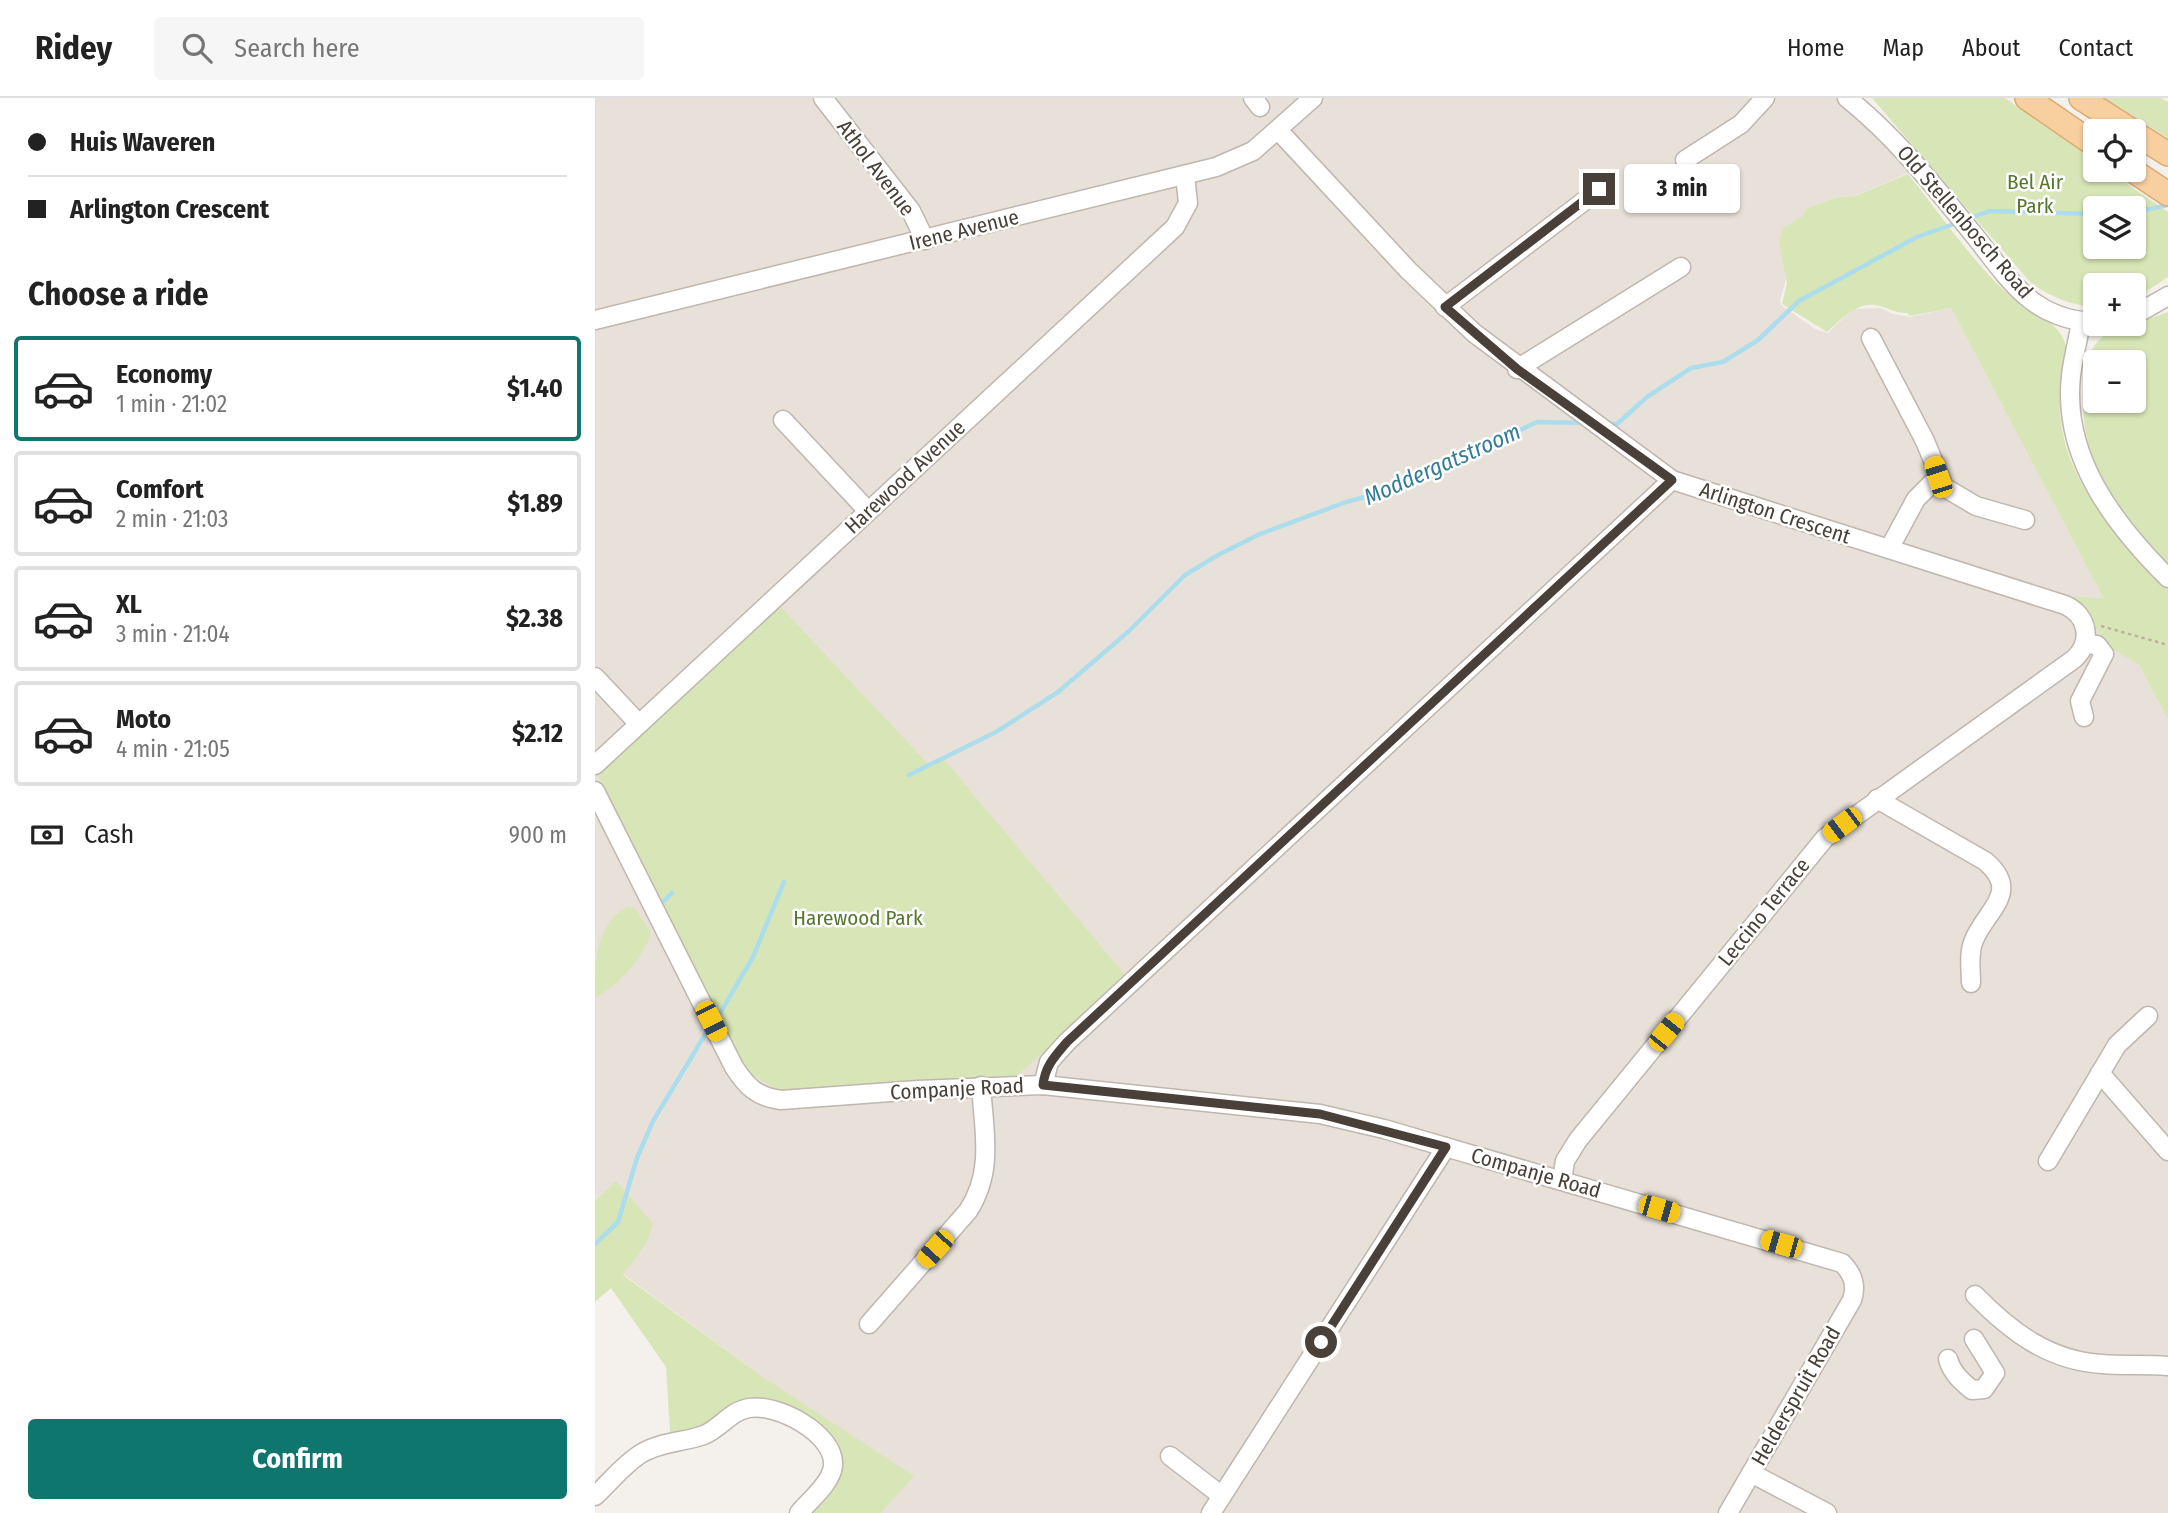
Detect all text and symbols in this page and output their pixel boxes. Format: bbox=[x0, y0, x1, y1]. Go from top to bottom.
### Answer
search box bbox=[154, 17, 644, 80]
text: Ridey bbox=[35, 28, 112, 68]
icon: search bbox=[178, 29, 216, 67]
text: Search here bbox=[234, 33, 360, 64]
text: Home bbox=[1787, 34, 1844, 62]
text: Map bbox=[1882, 34, 1924, 62]
text: About bbox=[1962, 34, 2020, 62]
text: Contact bbox=[2058, 34, 2133, 62]
street label: Athol Avenue bbox=[831, 115, 921, 221]
map controls bbox=[2083, 119, 2146, 413]
button: locate bbox=[2083, 119, 2146, 182]
text: Huis Waveren bbox=[70, 127, 215, 158]
street label: Old Stellenbosch Road bbox=[1891, 140, 2039, 304]
callout: 3 min bbox=[1623, 164, 1739, 214]
park label: Bel Air Park bbox=[2007, 169, 2064, 219]
route end bbox=[1583, 173, 1615, 205]
text: 3 min bbox=[1656, 174, 1708, 202]
text: Arlington Crescent bbox=[70, 194, 269, 225]
button: layers bbox=[2083, 196, 2146, 259]
street label: Irene Avenue bbox=[906, 204, 1022, 256]
button: + bbox=[2083, 273, 2146, 336]
text: Choose a ride bbox=[28, 275, 209, 313]
button: − bbox=[2083, 350, 2146, 413]
icon: car bbox=[32, 357, 95, 420]
text: Economy bbox=[116, 359, 212, 390]
text: $1.40 bbox=[507, 373, 563, 404]
text: 1 min · 21:02 bbox=[116, 390, 227, 418]
street label: Harewood Avenue bbox=[839, 415, 971, 539]
water label: Moddergatstroom bbox=[1359, 417, 1525, 511]
car bbox=[1922, 454, 1955, 500]
icon: car bbox=[32, 472, 95, 535]
text: Comfort bbox=[116, 474, 204, 505]
street label: Arlington Crescent bbox=[1696, 476, 1854, 550]
text: $1.89 bbox=[507, 488, 563, 519]
text: 2 min · 21:03 bbox=[116, 505, 228, 533]
icon: car bbox=[32, 587, 95, 650]
text: XL bbox=[116, 589, 142, 620]
text: $2.38 bbox=[506, 603, 563, 634]
text: 3 min · 21:04 bbox=[116, 620, 230, 648]
icon: car bbox=[32, 702, 95, 765]
text: Moto bbox=[116, 704, 171, 735]
text: $2.12 bbox=[512, 718, 563, 749]
text: 4 min · 21:05 bbox=[116, 735, 230, 763]
car bbox=[1819, 804, 1866, 846]
icon: cash bbox=[28, 816, 66, 854]
text: Cash bbox=[84, 819, 134, 850]
text: 900 m bbox=[509, 821, 567, 849]
street label: Leccino Terrace bbox=[1713, 853, 1815, 971]
park label: Harewood Park bbox=[793, 905, 923, 931]
car bbox=[693, 998, 730, 1044]
car bbox=[1645, 1009, 1688, 1055]
street label: Companje Road bbox=[889, 1073, 1025, 1105]
street label: Companje Road bbox=[1468, 1142, 1604, 1204]
car bbox=[1636, 1193, 1683, 1225]
car bbox=[914, 1226, 957, 1272]
car bbox=[1758, 1228, 1805, 1260]
street label: Helderspruit Road bbox=[1746, 1322, 1846, 1470]
route start bbox=[1305, 1326, 1337, 1358]
button: Confirm bbox=[28, 1419, 567, 1499]

